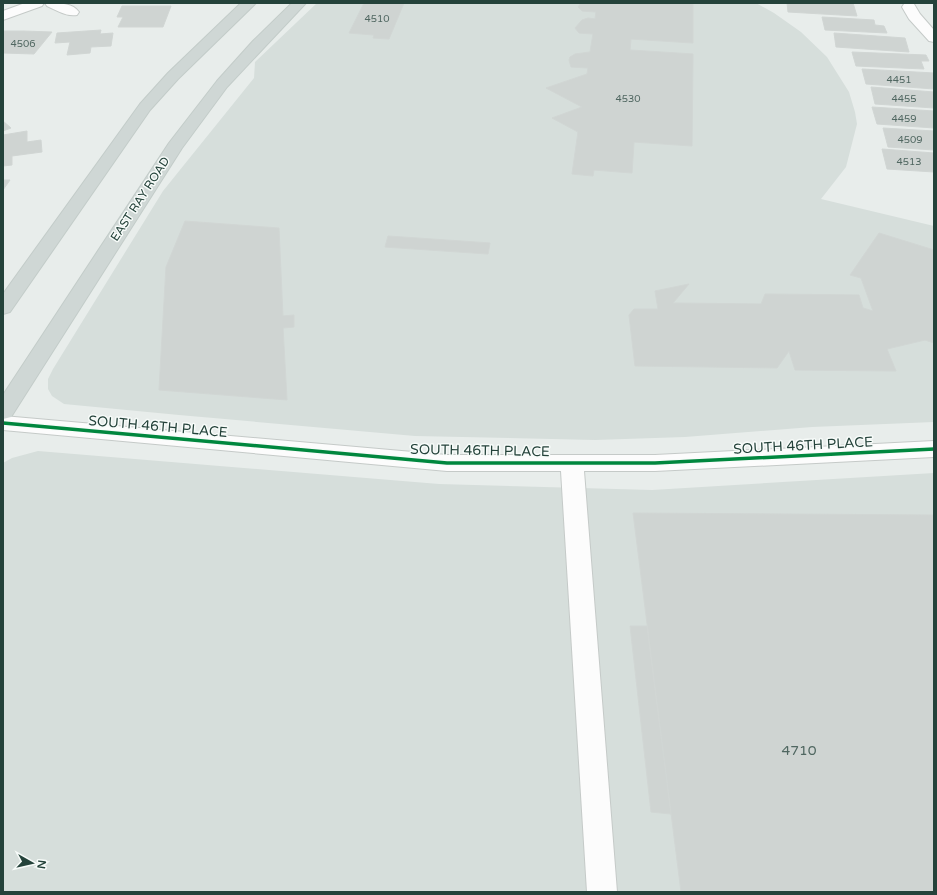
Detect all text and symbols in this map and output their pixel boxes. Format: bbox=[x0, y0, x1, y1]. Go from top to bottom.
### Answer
house number: 4510 bbox=[364, 13, 390, 25]
house number: 4506 bbox=[10, 38, 36, 50]
house number: 4451 bbox=[886, 74, 912, 86]
house number: 4530 bbox=[615, 93, 641, 105]
house number: 4455 bbox=[891, 93, 917, 105]
house number: 4459 bbox=[891, 113, 917, 125]
house number: 4509 bbox=[897, 134, 923, 146]
street label: EAST RAY ROAD bbox=[108, 154, 172, 244]
house number: 4513 bbox=[896, 156, 922, 168]
street label: SOUTH 46TH PLACE bbox=[88, 412, 228, 441]
street label: SOUTH 46TH PLACE bbox=[733, 433, 873, 458]
street label: SOUTH 46TH PLACE bbox=[410, 441, 550, 460]
house number: 4710 bbox=[781, 742, 817, 759]
north arrow bbox=[12, 843, 52, 883]
text: N bbox=[34, 859, 48, 870]

